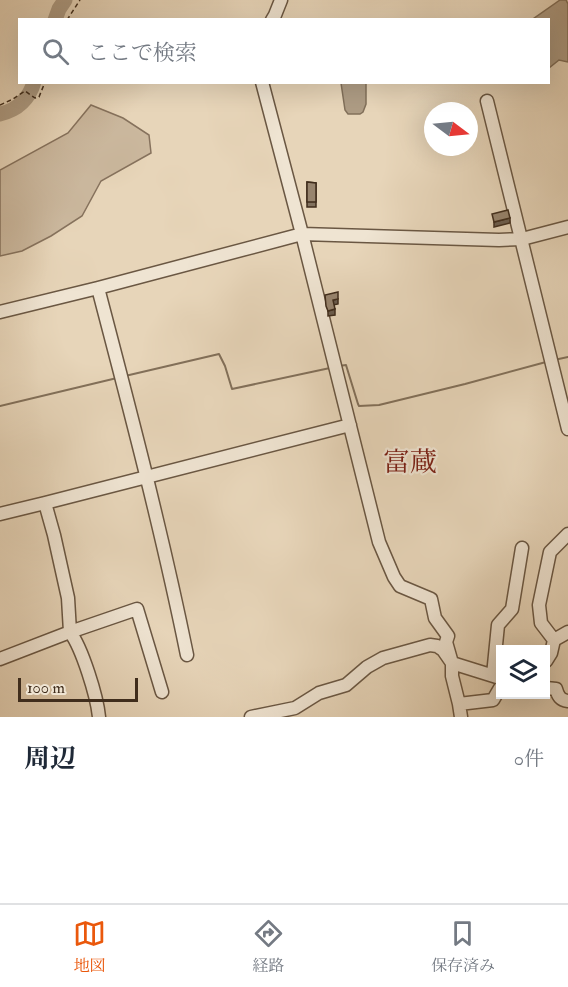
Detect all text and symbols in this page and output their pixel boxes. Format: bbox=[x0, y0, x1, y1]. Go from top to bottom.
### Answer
search box bbox=[18, 18, 550, 84]
icon: search bbox=[39, 35, 72, 68]
text: ここで検索 bbox=[87, 39, 197, 67]
north arrow bbox=[424, 102, 478, 156]
district label: 富蔵 bbox=[383, 446, 437, 479]
map controls bbox=[496, 645, 550, 699]
button: layers bbox=[496, 645, 550, 699]
scale bar bbox=[18, 675, 138, 702]
text: 100 m bbox=[27, 678, 65, 698]
text: 周辺 bbox=[24, 743, 76, 775]
text: 0件 bbox=[514, 746, 544, 771]
tab: 地図 bbox=[73, 917, 106, 976]
tab: 経路 bbox=[252, 917, 285, 976]
tab: 保存済み bbox=[431, 917, 495, 976]

